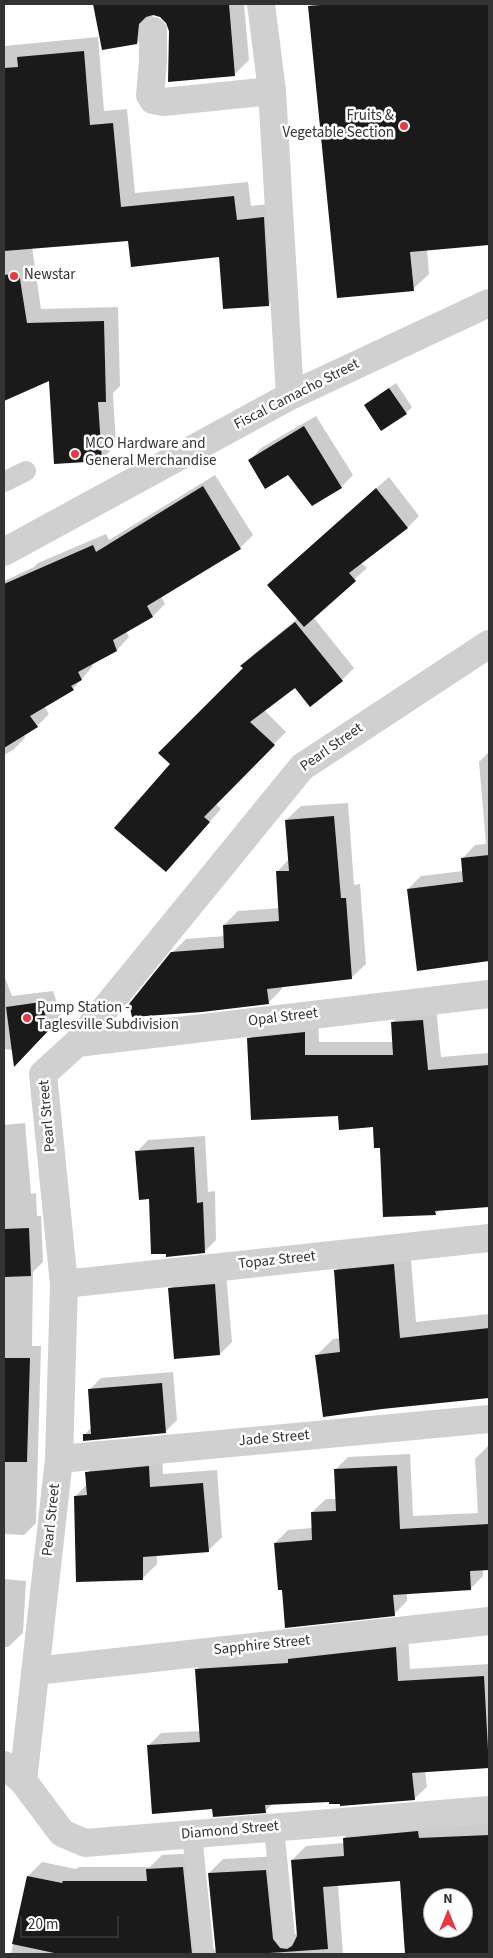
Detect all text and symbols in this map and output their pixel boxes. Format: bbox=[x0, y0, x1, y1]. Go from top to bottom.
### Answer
place label: Fruits & Vegetable Section bbox=[282, 108, 394, 143]
marker: Fruits & Vegetable Section bbox=[398, 120, 410, 132]
place label: Newstar bbox=[24, 267, 76, 285]
marker: Newstar bbox=[8, 270, 20, 282]
street label: Fiscal Camacho Street bbox=[231, 356, 363, 434]
place label: MCO Hardware and General Merchandise bbox=[85, 436, 216, 471]
marker: MCO Hardware and General Merchandise bbox=[69, 448, 81, 460]
street label: Pearl Street bbox=[297, 720, 367, 776]
place label: Pump Station - Taglesville Subdivision bbox=[37, 1000, 179, 1035]
street label: Opal Street bbox=[247, 1005, 319, 1031]
marker: Pump Station - Taglesville Subdivision bbox=[21, 1012, 33, 1024]
street label: Pearl Street bbox=[36, 1079, 60, 1153]
street label: Topaz Street bbox=[237, 1248, 317, 1274]
street label: Jade Street bbox=[238, 1427, 310, 1451]
street label: Pearl Street bbox=[39, 1483, 65, 1557]
street label: Sapphire Street bbox=[213, 1632, 311, 1660]
street label: Diamond Street bbox=[180, 1818, 280, 1844]
north arrow bbox=[423, 1888, 473, 1938]
text: N bbox=[443, 1889, 453, 1909]
scale bar bbox=[22, 1906, 121, 1938]
text: 20 m bbox=[28, 1914, 58, 1935]

